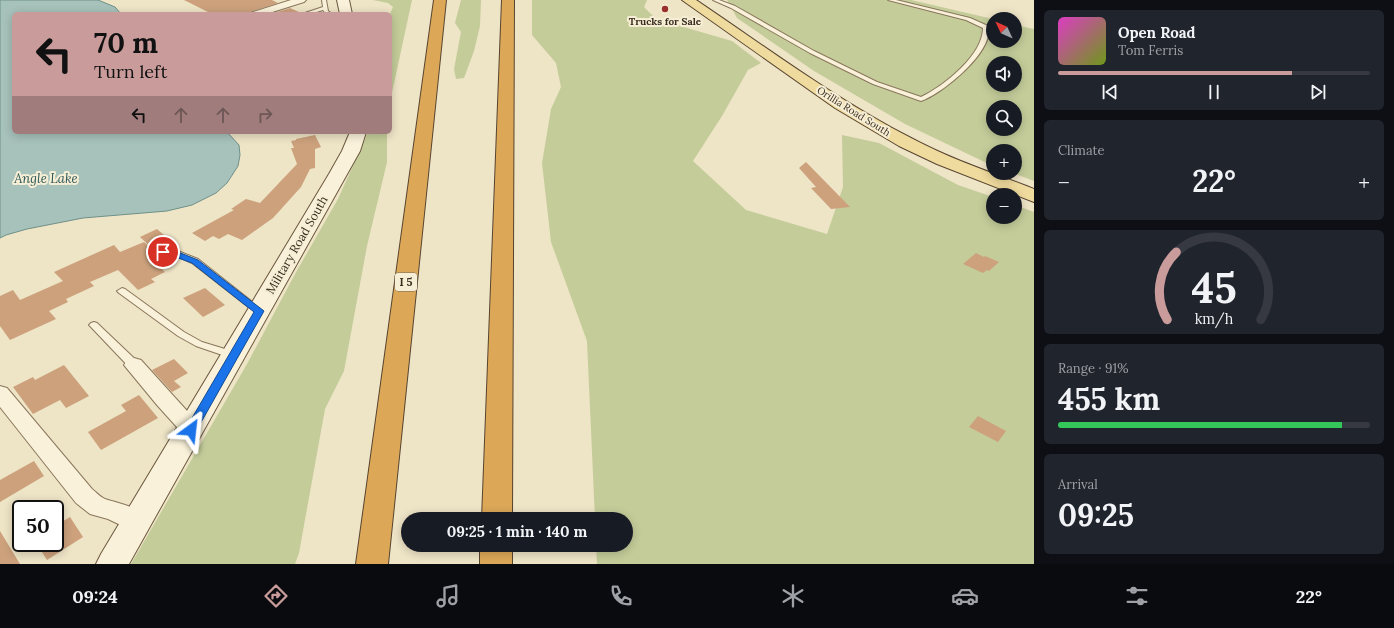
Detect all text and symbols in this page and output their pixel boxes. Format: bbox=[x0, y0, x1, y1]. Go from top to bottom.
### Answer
marker: Trucks for Sale bbox=[660, 4, 670, 14]
north arrow bbox=[986, 12, 1022, 48]
map controls bbox=[986, 12, 1022, 224]
place label: Trucks for Sale bbox=[629, 15, 702, 28]
text: Open Road bbox=[1118, 23, 1196, 42]
text: 70 m bbox=[94, 25, 158, 61]
icon: left bbox=[28, 28, 80, 80]
text: Tom Ferris bbox=[1118, 42, 1183, 59]
button: sound bbox=[986, 56, 1022, 92]
text: Turn left bbox=[94, 60, 167, 83]
icon: previous bbox=[1099, 81, 1121, 103]
icon: pause bbox=[1203, 81, 1225, 103]
icon: next bbox=[1307, 81, 1329, 103]
street label: Orillia Road South bbox=[815, 84, 893, 139]
button: search bbox=[986, 100, 1022, 136]
icon: left bbox=[128, 104, 150, 126]
icon: ahead bbox=[170, 104, 192, 126]
icon: ahead bbox=[212, 104, 234, 126]
icon: right bbox=[254, 104, 276, 126]
text: Climate bbox=[1058, 142, 1105, 159]
button: + bbox=[986, 144, 1022, 180]
text: 22° bbox=[1192, 162, 1236, 200]
text: − bbox=[1058, 168, 1070, 196]
text: + bbox=[1358, 168, 1370, 196]
water label: Angle Lake bbox=[13, 170, 78, 187]
button: − bbox=[986, 188, 1022, 224]
street label: Military Road South bbox=[262, 193, 331, 296]
pin bbox=[146, 235, 180, 269]
icon: arrive bbox=[152, 241, 174, 263]
text: 45 bbox=[1191, 261, 1237, 314]
road number: I 5 bbox=[395, 273, 417, 291]
text: km/h bbox=[1195, 310, 1234, 329]
text: Range · 91% bbox=[1058, 360, 1129, 377]
text: 455 km bbox=[1058, 380, 1160, 418]
position arrow bbox=[170, 409, 212, 451]
text: Arrival bbox=[1058, 476, 1098, 493]
text: 09:25 bbox=[1058, 496, 1134, 534]
speed limit sign: 50 bbox=[12, 500, 64, 552]
text: 09:25 · 1 min · 140 m bbox=[447, 522, 587, 541]
icon: directions bbox=[262, 582, 290, 610]
icon: music bbox=[434, 582, 462, 610]
icon: phone bbox=[607, 582, 635, 610]
icon: climate bbox=[779, 582, 807, 610]
icon: car bbox=[951, 582, 979, 610]
icon: filters bbox=[1123, 582, 1151, 610]
text: 09:24 bbox=[72, 585, 118, 608]
text: 22° bbox=[1296, 585, 1322, 608]

